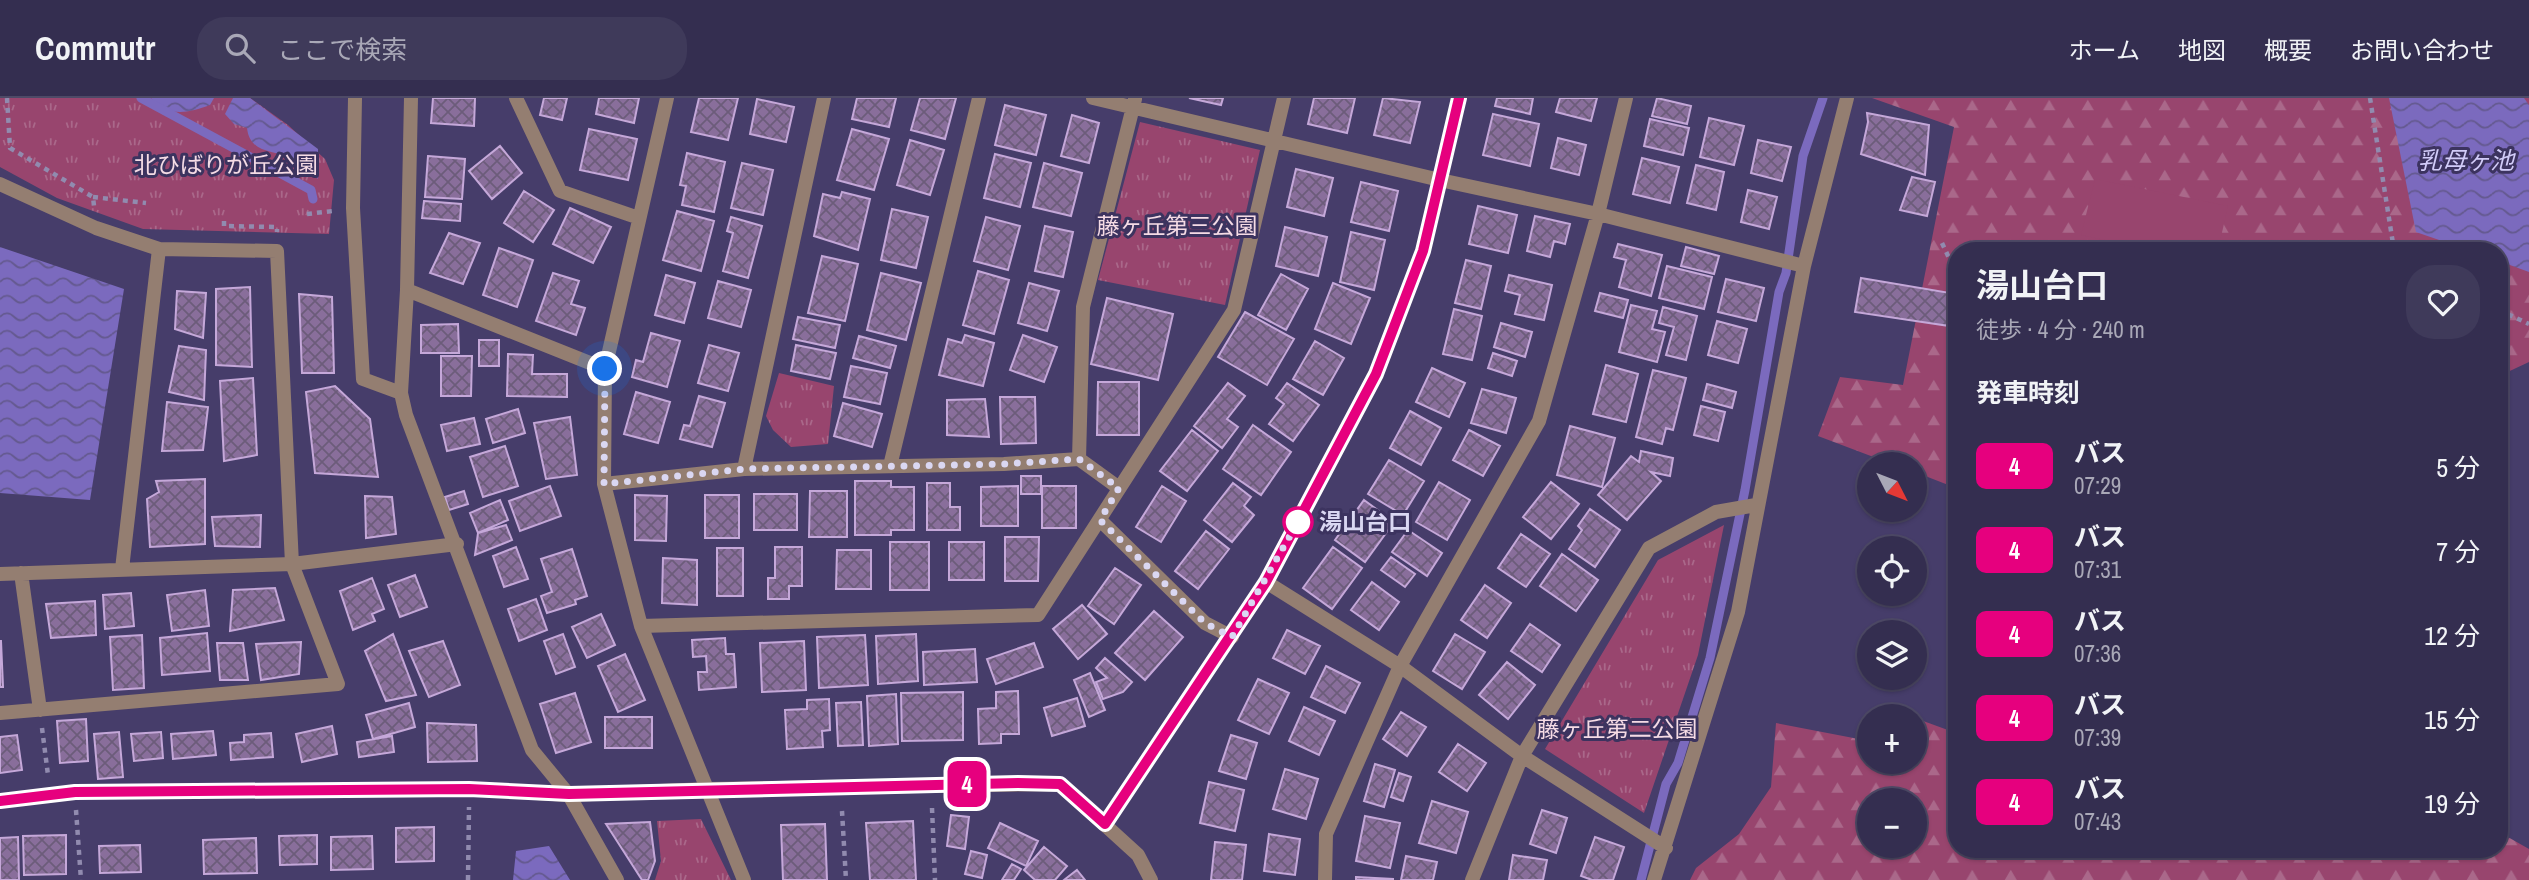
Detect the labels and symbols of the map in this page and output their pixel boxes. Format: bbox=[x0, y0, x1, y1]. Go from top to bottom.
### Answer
water label: 乳母ヶ池 bbox=[2418, 144, 2516, 176]
park label: 北ひばりが丘公園 bbox=[134, 149, 318, 180]
park label: 藤ヶ丘第三公園 bbox=[1097, 210, 1258, 241]
your location bbox=[587, 351, 622, 386]
north arrow bbox=[1857, 452, 1927, 522]
place label: 湯山台口 bbox=[1319, 506, 1411, 537]
marker: 湯山台口 bbox=[1283, 507, 1313, 537]
park label: 藤ヶ丘第二公園 bbox=[1537, 713, 1698, 744]
line badge: 4 bbox=[944, 761, 990, 807]

